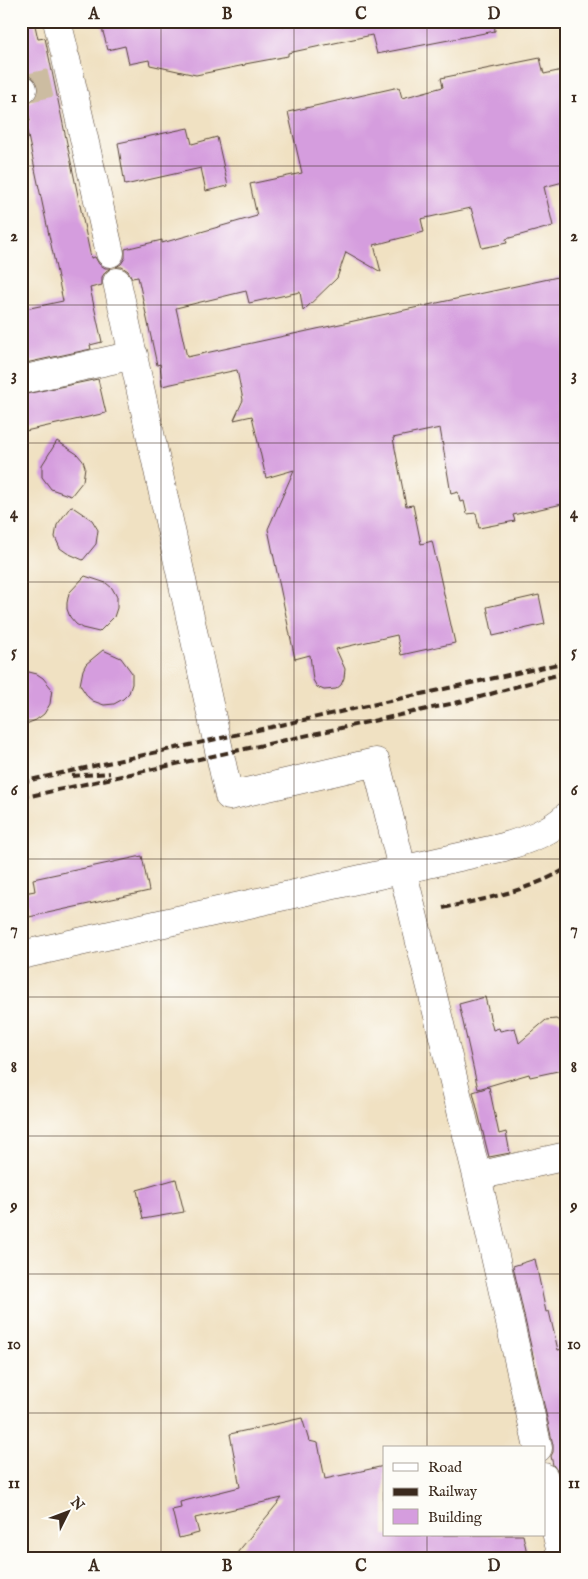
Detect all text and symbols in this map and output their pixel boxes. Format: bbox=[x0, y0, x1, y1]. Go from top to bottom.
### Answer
text: A bbox=[88, 5, 101, 25]
text: B bbox=[222, 5, 233, 25]
text: C bbox=[355, 5, 367, 25]
text: D bbox=[488, 5, 501, 25]
text: 1 bbox=[11, 88, 17, 108]
text: 1 bbox=[571, 88, 577, 108]
text: 2 bbox=[10, 227, 18, 247]
text: 2 bbox=[570, 227, 578, 247]
text: 3 bbox=[11, 366, 17, 386]
text: 3 bbox=[571, 366, 577, 386]
text: 4 bbox=[10, 504, 19, 524]
text: 4 bbox=[570, 504, 579, 524]
text: 5 bbox=[11, 643, 17, 663]
text: 5 bbox=[571, 643, 577, 663]
text: 6 bbox=[11, 781, 19, 801]
text: 6 bbox=[571, 781, 579, 801]
text: 7 bbox=[10, 920, 18, 940]
text: 7 bbox=[570, 920, 578, 940]
text: 8 bbox=[11, 1058, 17, 1078]
text: 8 bbox=[571, 1058, 577, 1078]
text: 9 bbox=[10, 1197, 18, 1217]
text: 9 bbox=[570, 1197, 578, 1217]
text: 10 bbox=[7, 1335, 21, 1355]
text: 10 bbox=[567, 1335, 581, 1355]
legend bbox=[383, 1446, 546, 1536]
text: Road bbox=[428, 1458, 463, 1477]
text: 11 bbox=[8, 1474, 20, 1494]
text: 11 bbox=[568, 1474, 580, 1494]
text: Railway bbox=[428, 1482, 478, 1501]
north arrow bbox=[42, 1486, 92, 1536]
text: N bbox=[66, 1493, 88, 1514]
text: Building bbox=[428, 1508, 483, 1527]
text: A bbox=[88, 1557, 101, 1577]
text: B bbox=[222, 1557, 233, 1577]
text: C bbox=[355, 1557, 367, 1577]
text: D bbox=[488, 1557, 501, 1577]

